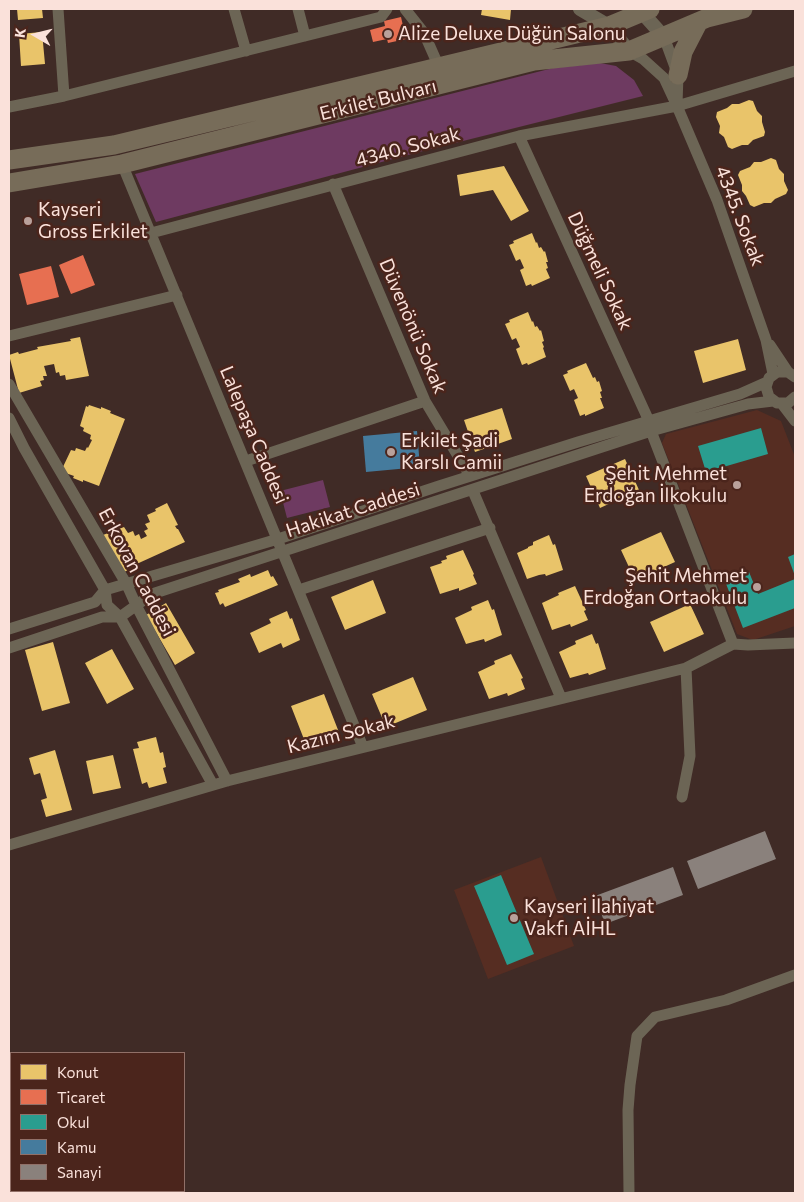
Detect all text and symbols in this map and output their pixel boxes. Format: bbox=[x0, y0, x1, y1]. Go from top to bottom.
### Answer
north arrow bbox=[10, 10, 60, 60]
place label: Alize Deluxe Düğün Salonu bbox=[398, 23, 625, 45]
text: K bbox=[11, 27, 29, 39]
marker: Alize Deluxe Düğün Salonu bbox=[382, 28, 394, 40]
street label: Erkilet Bulvarı bbox=[317, 74, 439, 126]
street label: 4340. Sokak bbox=[353, 122, 463, 172]
street label: 4345. Sokak bbox=[710, 163, 770, 269]
place label: Kayseri Gross Erkilet bbox=[38, 199, 148, 243]
street label: Düğmeli Sokak bbox=[563, 208, 637, 334]
marker: Kayseri Gross Erkilet bbox=[22, 215, 34, 227]
street label: Düvenönü Sokak bbox=[374, 255, 452, 397]
street label: Lalepaşa Caddesi bbox=[215, 363, 293, 507]
place label: Erkilet Şadi Karslı Camii bbox=[401, 430, 502, 474]
marker: Erkilet Şadi Karslı Camii bbox=[385, 446, 397, 458]
place label: Şehit Mehmet Erdoğan İlkokulu bbox=[584, 463, 727, 507]
street label: Hakikat Caddesi bbox=[283, 478, 423, 542]
marker: Şehit Mehmet Erdoğan İlkokulu bbox=[731, 479, 743, 491]
street label: Erkovan Caddesi bbox=[94, 504, 180, 640]
place label: Şehit Mehmet Erdoğan Ortaokulu bbox=[583, 565, 747, 609]
marker: Şehit Mehmet Erdoğan Ortaokulu bbox=[751, 581, 763, 593]
street label: Kazım Sokak bbox=[285, 710, 397, 758]
place label: Kayseri İlahiyat Vakfı AİHL bbox=[524, 896, 654, 940]
marker: Kayseri İlahiyat Vakfı AİHL bbox=[508, 912, 520, 924]
legend bbox=[10, 1052, 185, 1192]
text: Konut bbox=[57, 1063, 99, 1081]
text: Ticaret bbox=[57, 1088, 105, 1106]
text: Okul bbox=[57, 1113, 90, 1131]
text: Kamu bbox=[57, 1138, 96, 1156]
text: Sanayi bbox=[57, 1163, 102, 1181]

